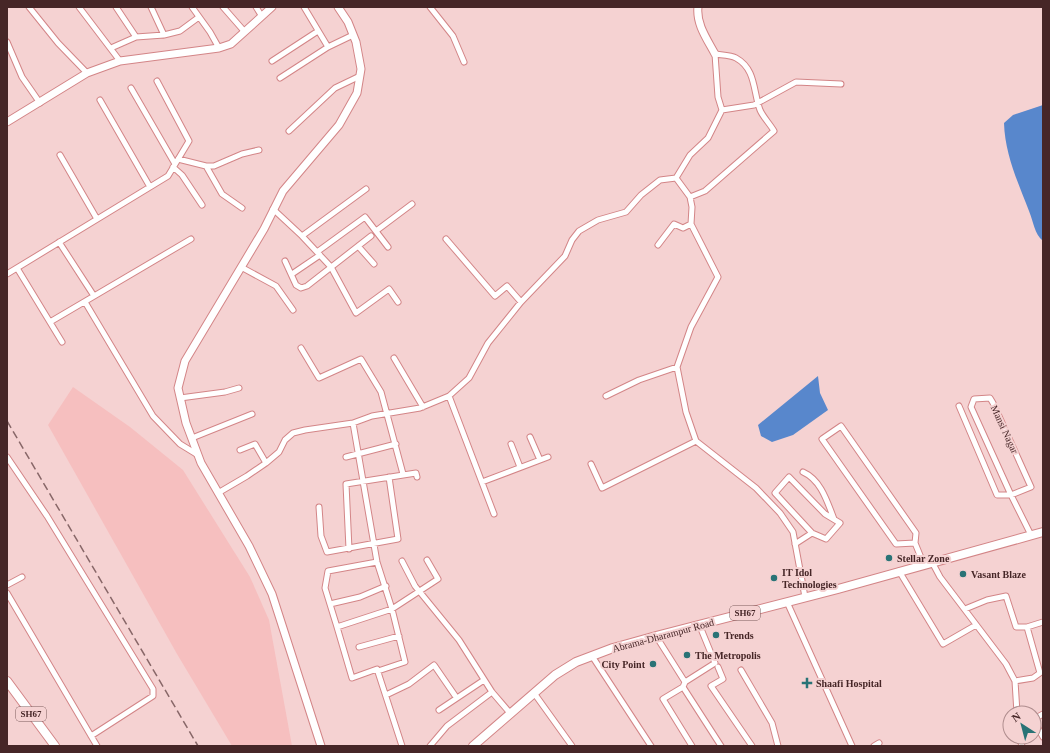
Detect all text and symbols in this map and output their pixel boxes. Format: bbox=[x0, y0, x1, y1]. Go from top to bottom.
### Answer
street label: Mansi Nagar bbox=[989, 403, 1021, 456]
marker: Stellar Zone bbox=[884, 553, 894, 563]
place label: Stellar Zone bbox=[897, 553, 950, 564]
place label: IT Idol Technologies bbox=[782, 567, 837, 590]
marker: Vasant Blaze bbox=[958, 569, 968, 579]
place label: Vasant Blaze bbox=[971, 569, 1026, 580]
marker: IT Idol Technologies bbox=[769, 573, 779, 583]
road number: SH67 bbox=[730, 606, 760, 620]
street label: Abrama-Dharampur Road bbox=[611, 617, 715, 654]
marker: Trends bbox=[711, 630, 721, 640]
place label: Trends bbox=[724, 630, 754, 641]
marker: The Metropolis bbox=[682, 650, 692, 660]
place label: The Metropolis bbox=[695, 650, 761, 661]
place label: City Point bbox=[601, 659, 646, 670]
marker: City Point bbox=[648, 659, 658, 669]
marker: Shaafi Hospital bbox=[801, 677, 813, 689]
place label: Shaafi Hospital bbox=[816, 678, 882, 689]
north arrow bbox=[1002, 705, 1042, 745]
road number: SH67 bbox=[16, 707, 46, 721]
text: N bbox=[1009, 710, 1023, 724]

